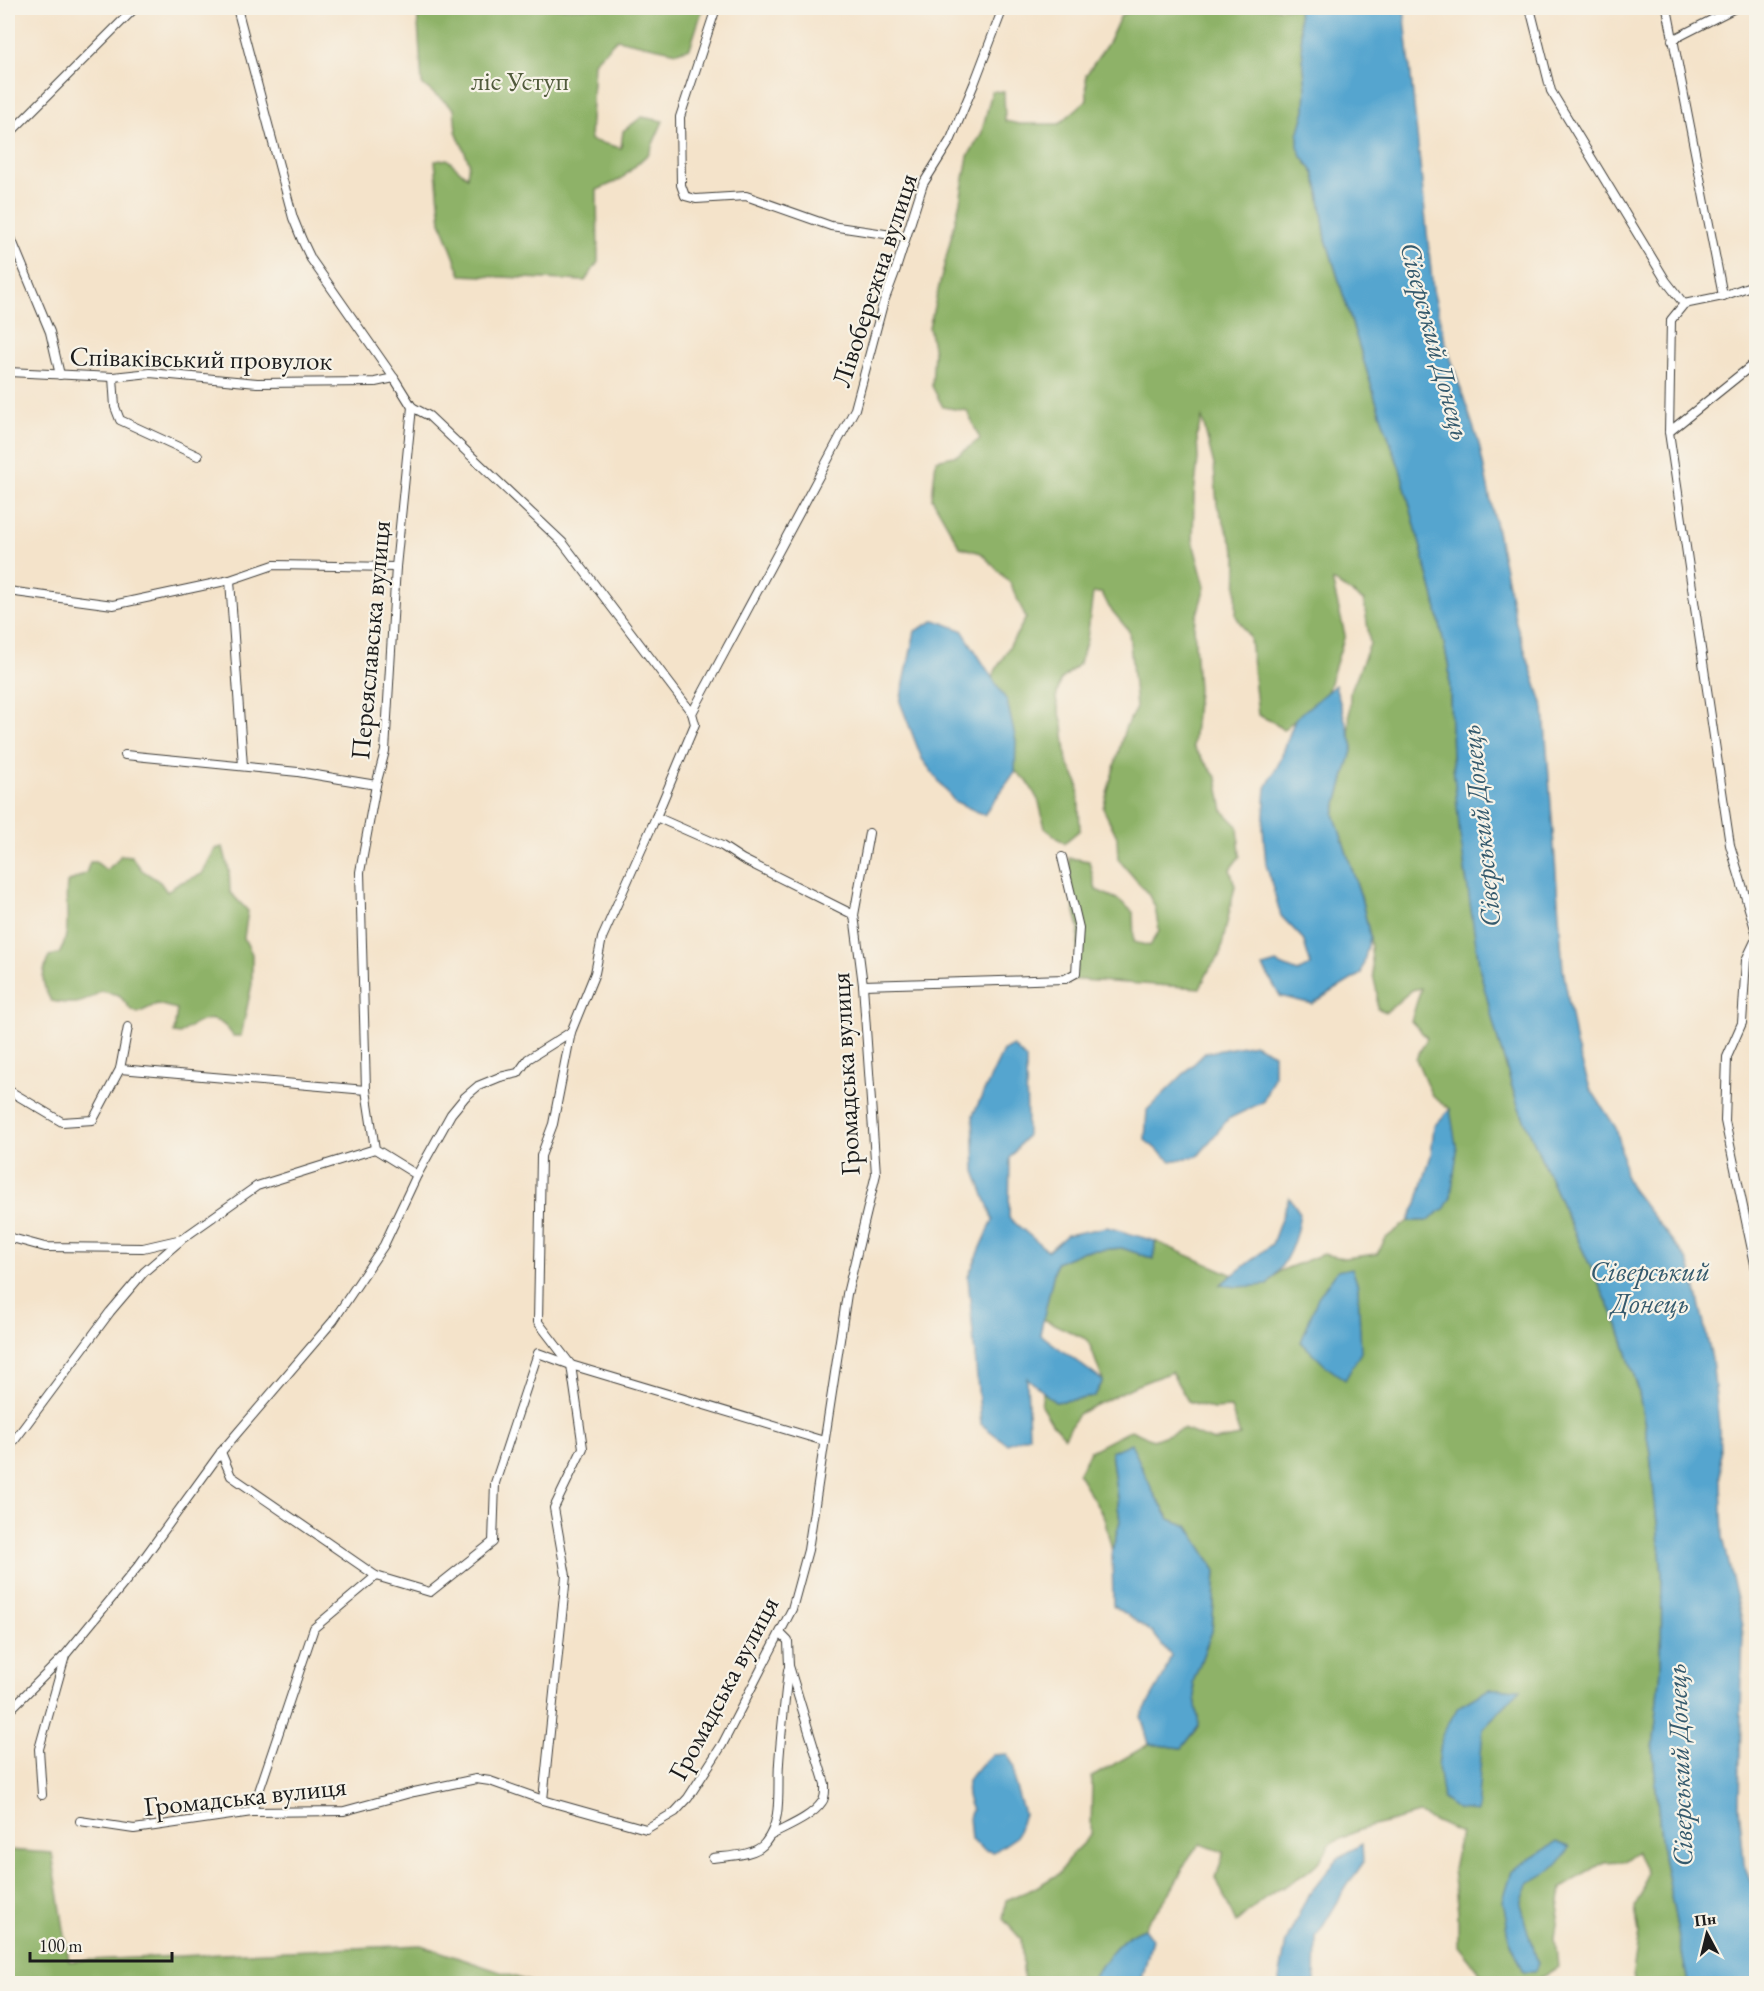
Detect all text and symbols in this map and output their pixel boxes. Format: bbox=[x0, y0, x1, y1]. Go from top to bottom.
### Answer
park label: ліс Уступ bbox=[471, 63, 569, 98]
street label: Лівобережна вулиця bbox=[823, 169, 925, 391]
water label: Сіверський Донець bbox=[1392, 238, 1480, 444]
street label: Співаківський провулок bbox=[69, 338, 333, 378]
street label: Переяславська вулиця bbox=[342, 519, 398, 761]
water label: Сіверський Донець bbox=[1451, 723, 1509, 929]
street label: Громадська вулиця bbox=[822, 971, 868, 1177]
water label: Сіверський Донець bbox=[1590, 1253, 1710, 1321]
street label: Громадська вулиця bbox=[660, 1590, 786, 1786]
water label: Сіверський Донець bbox=[1657, 1663, 1701, 1867]
street label: Громадська вулиця bbox=[142, 1768, 348, 1824]
north arrow bbox=[1677, 1904, 1737, 1964]
text: Пн bbox=[1693, 1908, 1717, 1931]
scale bar bbox=[30, 1925, 172, 1963]
text: 100 m bbox=[39, 1934, 83, 1957]

